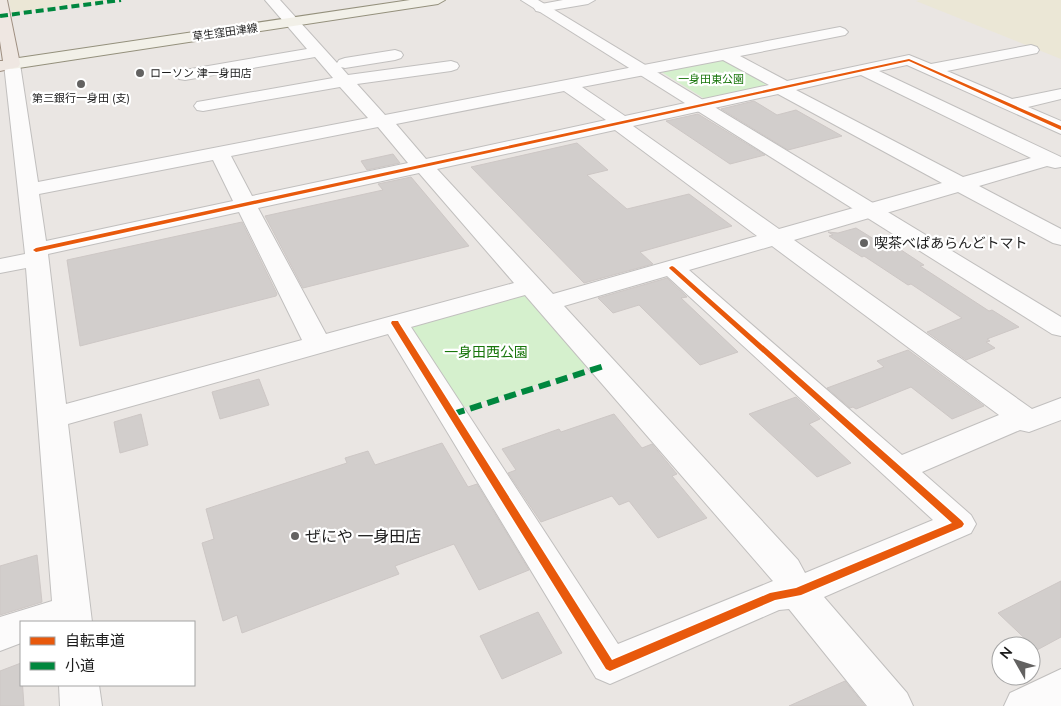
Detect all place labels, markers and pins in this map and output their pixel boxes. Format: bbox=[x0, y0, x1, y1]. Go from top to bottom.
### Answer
place label: ローソン 津一身田店 bbox=[150, 66, 252, 80]
marker: ローソン 津一身田店 bbox=[134, 67, 146, 79]
marker: 第三銀行一身田 (支) bbox=[75, 78, 87, 90]
place label: 第三銀行一身田 (支) bbox=[32, 91, 130, 105]
place label: 喫茶べぱあらんどトマト bbox=[874, 234, 1028, 252]
marker: 喫茶べぱあらんどトマト bbox=[858, 237, 870, 249]
place label: ぜにや 一身田店 bbox=[305, 526, 421, 546]
marker: ぜにや 一身田店 bbox=[289, 530, 301, 542]

